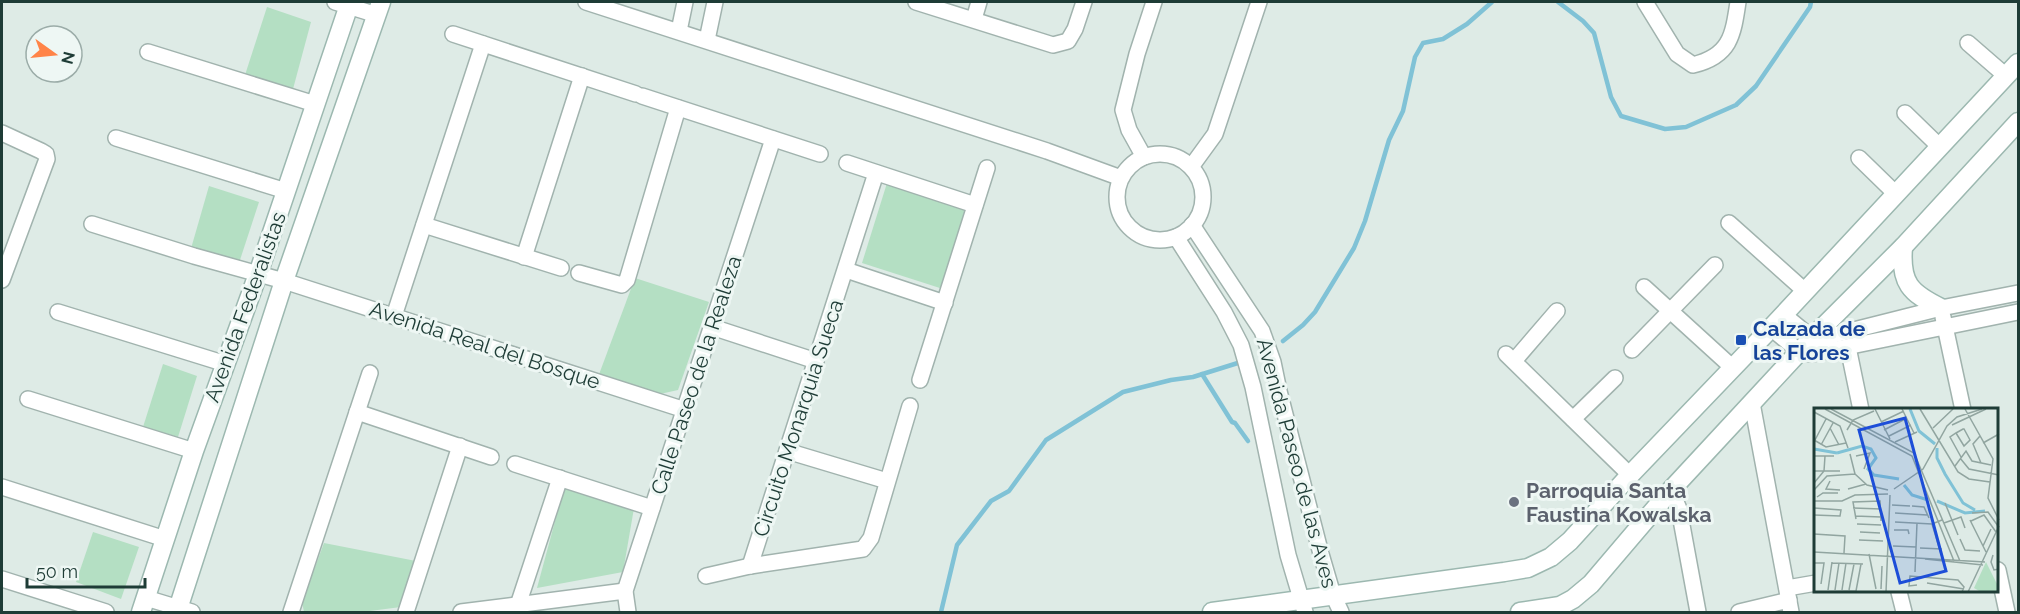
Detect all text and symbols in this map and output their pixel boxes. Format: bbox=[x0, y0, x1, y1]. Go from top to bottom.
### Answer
north arrow bbox=[24, 24, 84, 84]
text: N bbox=[57, 49, 79, 66]
street label: Avenida Federalistas bbox=[199, 208, 291, 406]
street label: Calle Paseo de la Realeza bbox=[646, 252, 746, 498]
street label: Avenida Real del Bosque bbox=[366, 296, 604, 394]
street label: Circuito Monarquia Sueca bbox=[748, 296, 848, 540]
place label: Calzada de las Flores bbox=[1753, 316, 1866, 365]
marker: Calzada de las Flores bbox=[1734, 333, 1748, 347]
street label: Avenida Paseo de las Aves bbox=[1252, 335, 1342, 591]
inset map bbox=[1814, 408, 1999, 593]
place label: Parroquia Santa Faustina Kowalska bbox=[1526, 478, 1711, 527]
marker: Parroquia Santa Faustina Kowalska bbox=[1507, 495, 1521, 509]
scale bar bbox=[27, 551, 146, 589]
text: 50 m bbox=[36, 561, 78, 582]

